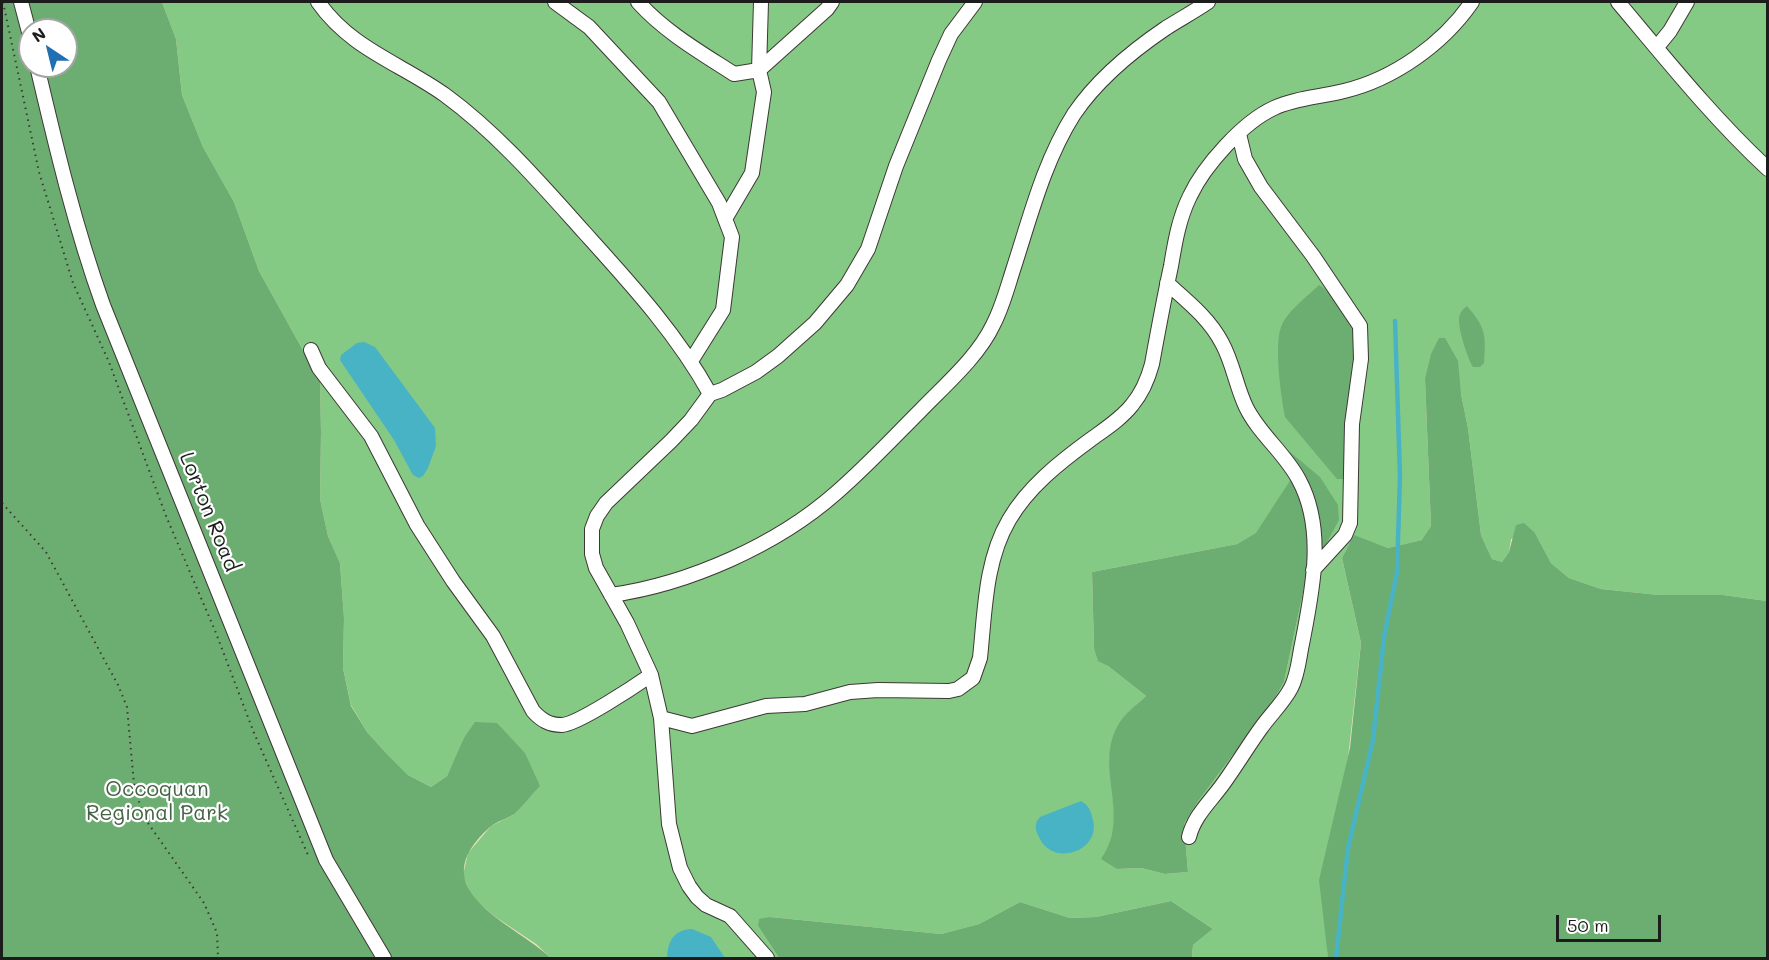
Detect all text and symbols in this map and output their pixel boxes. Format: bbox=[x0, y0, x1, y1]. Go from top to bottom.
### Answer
north arrow bbox=[18, 18, 78, 78]
text: N bbox=[28, 22, 50, 47]
street label: Lorton Road bbox=[174, 449, 244, 575]
park label: Occoquan Regional Park bbox=[86, 777, 228, 827]
scale bar bbox=[1559, 903, 1664, 941]
text: 50 m bbox=[1567, 913, 1609, 937]

